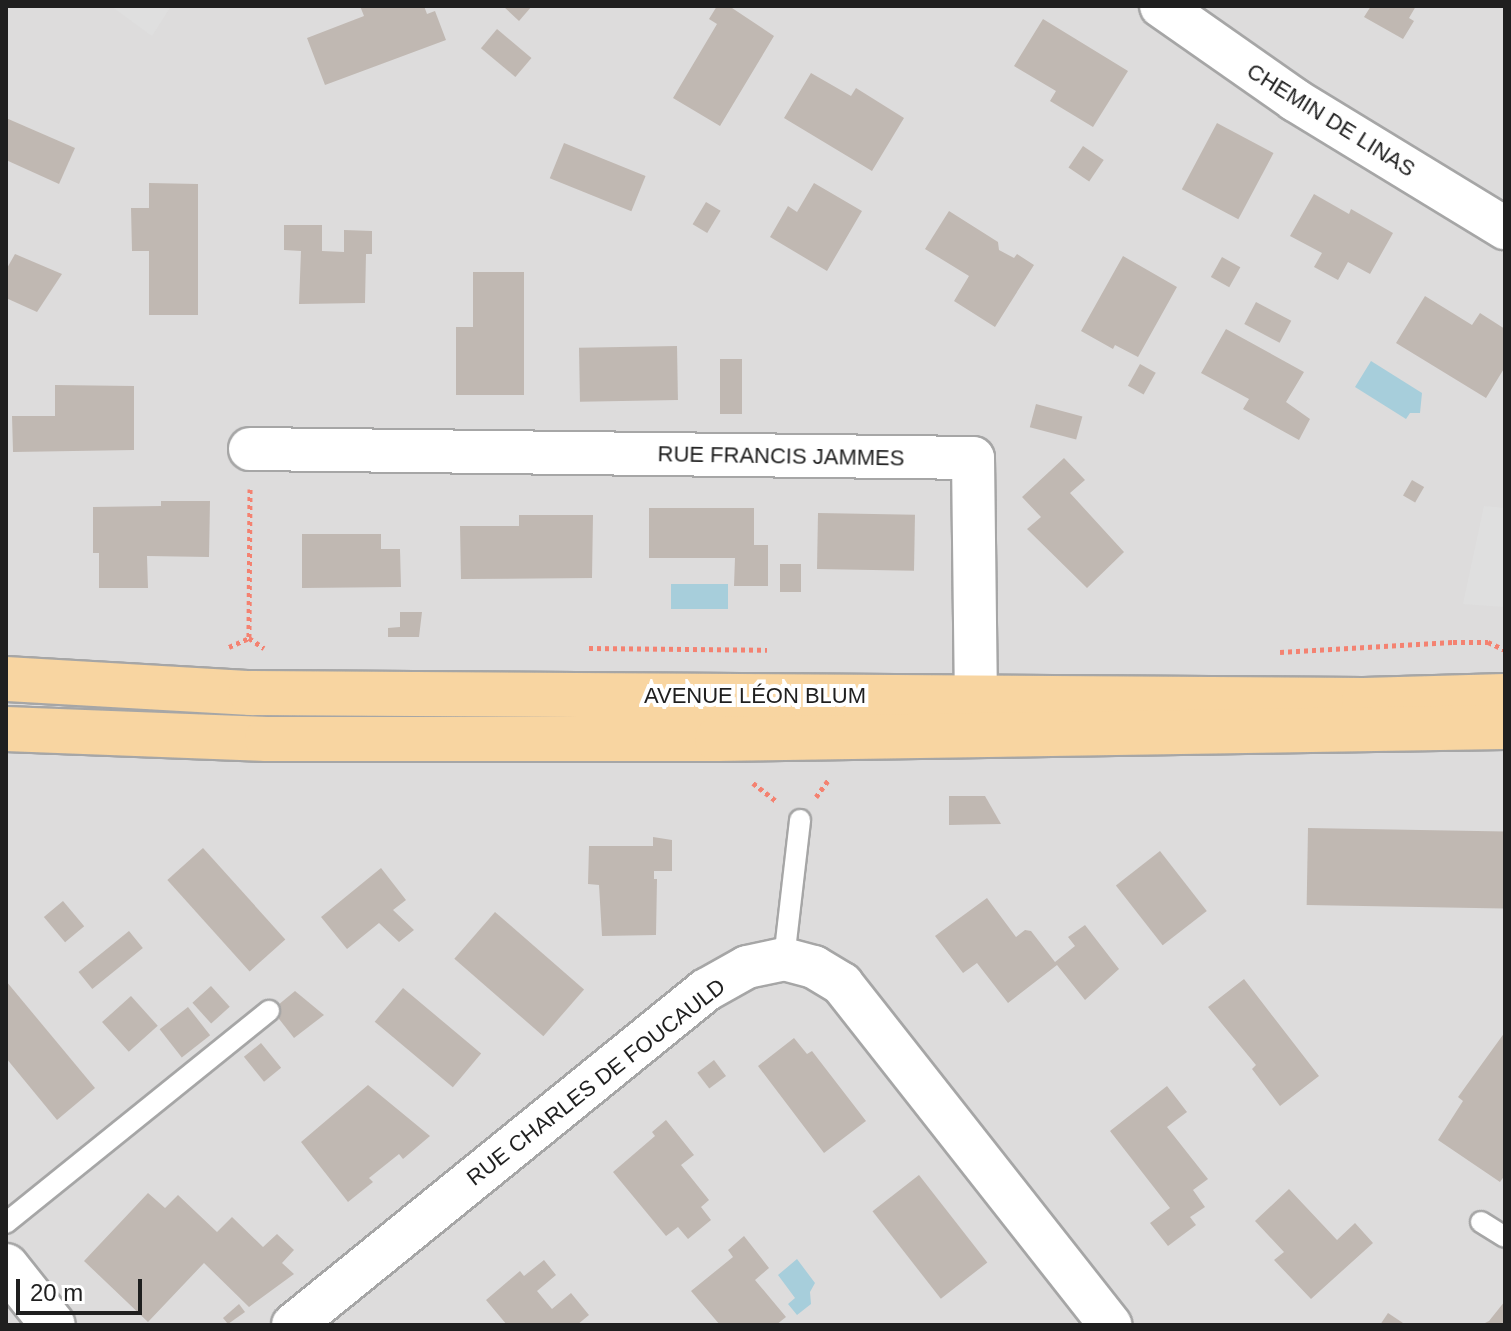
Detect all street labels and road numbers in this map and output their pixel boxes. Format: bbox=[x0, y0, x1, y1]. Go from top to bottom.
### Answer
street label: CHEMIN DE LINAS bbox=[1242, 58, 1420, 182]
street label: RUE FRANCIS JAMMES bbox=[657, 441, 905, 471]
street label: AVENUE LÉON BLUM bbox=[644, 683, 866, 709]
street label: RUE CHARLES DE FOUCAULD bbox=[462, 973, 730, 1191]

